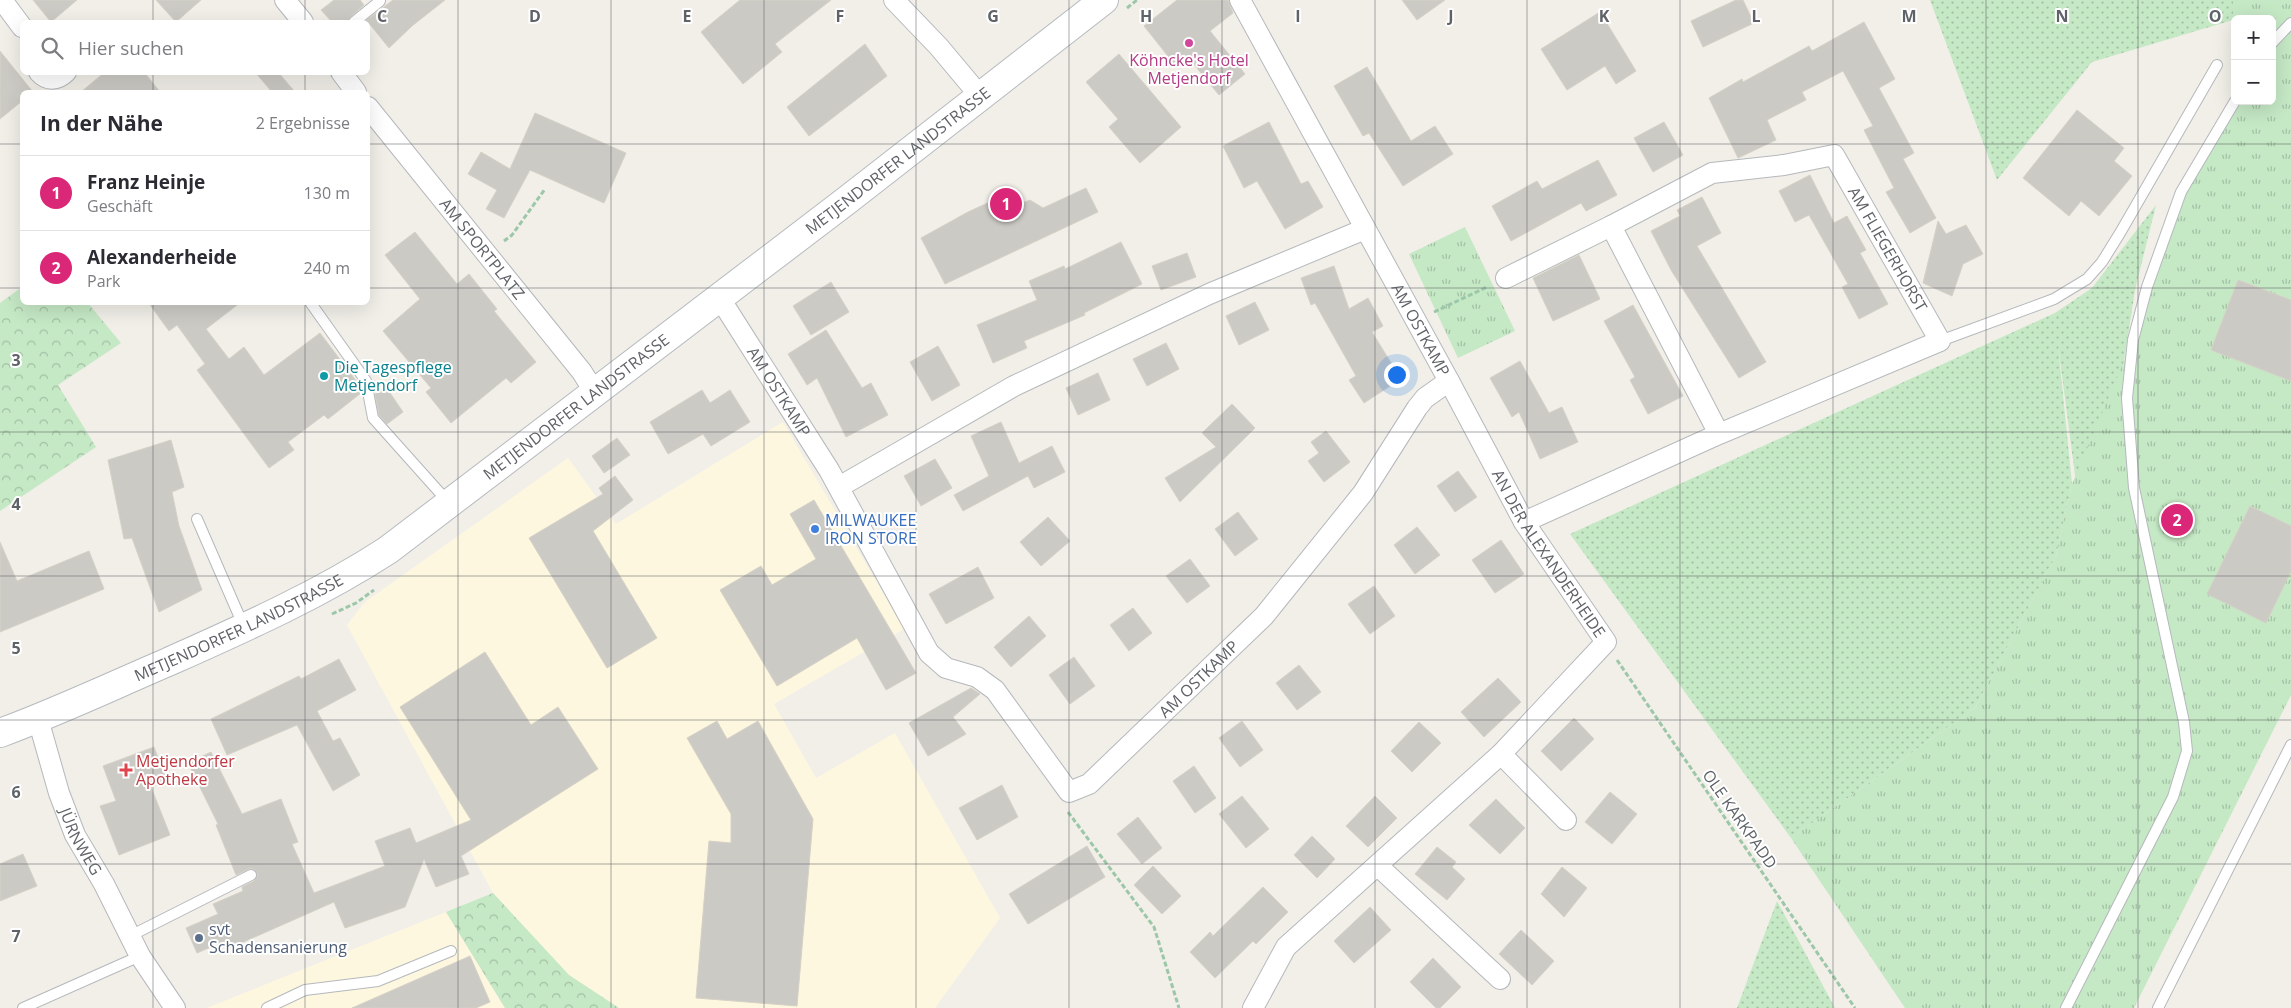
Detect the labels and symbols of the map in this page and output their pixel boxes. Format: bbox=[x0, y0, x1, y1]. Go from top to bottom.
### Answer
text: C bbox=[377, 5, 387, 27]
text: D bbox=[529, 5, 541, 27]
text: E bbox=[683, 5, 692, 27]
text: F bbox=[836, 5, 844, 27]
text: G bbox=[987, 5, 999, 27]
text: H bbox=[1140, 5, 1152, 27]
text: I bbox=[1295, 5, 1301, 27]
text: J bbox=[1446, 5, 1454, 27]
text: K bbox=[1599, 5, 1610, 27]
text: L bbox=[1751, 5, 1761, 27]
text: M bbox=[1901, 5, 1917, 27]
text: N bbox=[2055, 5, 2069, 27]
text: O bbox=[2209, 5, 2221, 27]
marker: Köhncke's Hotel Metjendorf bbox=[1183, 37, 1195, 49]
place label: Köhncke's Hotel Metjendorf bbox=[1129, 49, 1249, 89]
street label: METJENDORFER LANDSTRASSE bbox=[801, 82, 995, 239]
street label: AM FLIEGERHORST bbox=[1843, 183, 1933, 316]
pin: 1 bbox=[990, 185, 1022, 223]
street label: AM SPORTPLATZ bbox=[435, 193, 530, 304]
street label: AM OSTKAMP bbox=[1387, 279, 1455, 380]
street label: METJENDORFER LANDSTRASSE bbox=[478, 329, 674, 485]
street label: AM OSTKAMP bbox=[742, 342, 816, 441]
text: 3 bbox=[11, 349, 21, 371]
place label: Die Tagespflege Metjendorf bbox=[334, 356, 452, 396]
your location bbox=[1384, 362, 1410, 388]
marker: Die Tagespflege Metjendorf bbox=[318, 370, 330, 382]
street label: AN DER ALEXANDERHEIDE bbox=[1487, 466, 1611, 642]
text: 4 bbox=[11, 493, 21, 515]
pin: 2 bbox=[2161, 501, 2193, 539]
place label: MILWAUKEE IRON STORE bbox=[825, 509, 917, 549]
marker: MILWAUKEE IRON STORE bbox=[809, 523, 821, 535]
street label: METJENDORFER LANDSTRASSE bbox=[131, 569, 347, 686]
street label: AM OSTKAMP bbox=[1154, 635, 1243, 722]
text: 5 bbox=[11, 637, 21, 659]
place label: Metjendorfer Apotheke bbox=[136, 750, 235, 790]
marker: Metjendorfer Apotheke bbox=[120, 764, 132, 776]
street label: OLE KARKPADD bbox=[1698, 765, 1782, 873]
text: 6 bbox=[11, 781, 21, 803]
street label: JÜRNWEG bbox=[54, 803, 107, 879]
place label: svt Schadensanierung bbox=[209, 918, 347, 958]
text: 7 bbox=[11, 925, 21, 947]
marker: svt Schadensanierung bbox=[193, 932, 205, 944]

